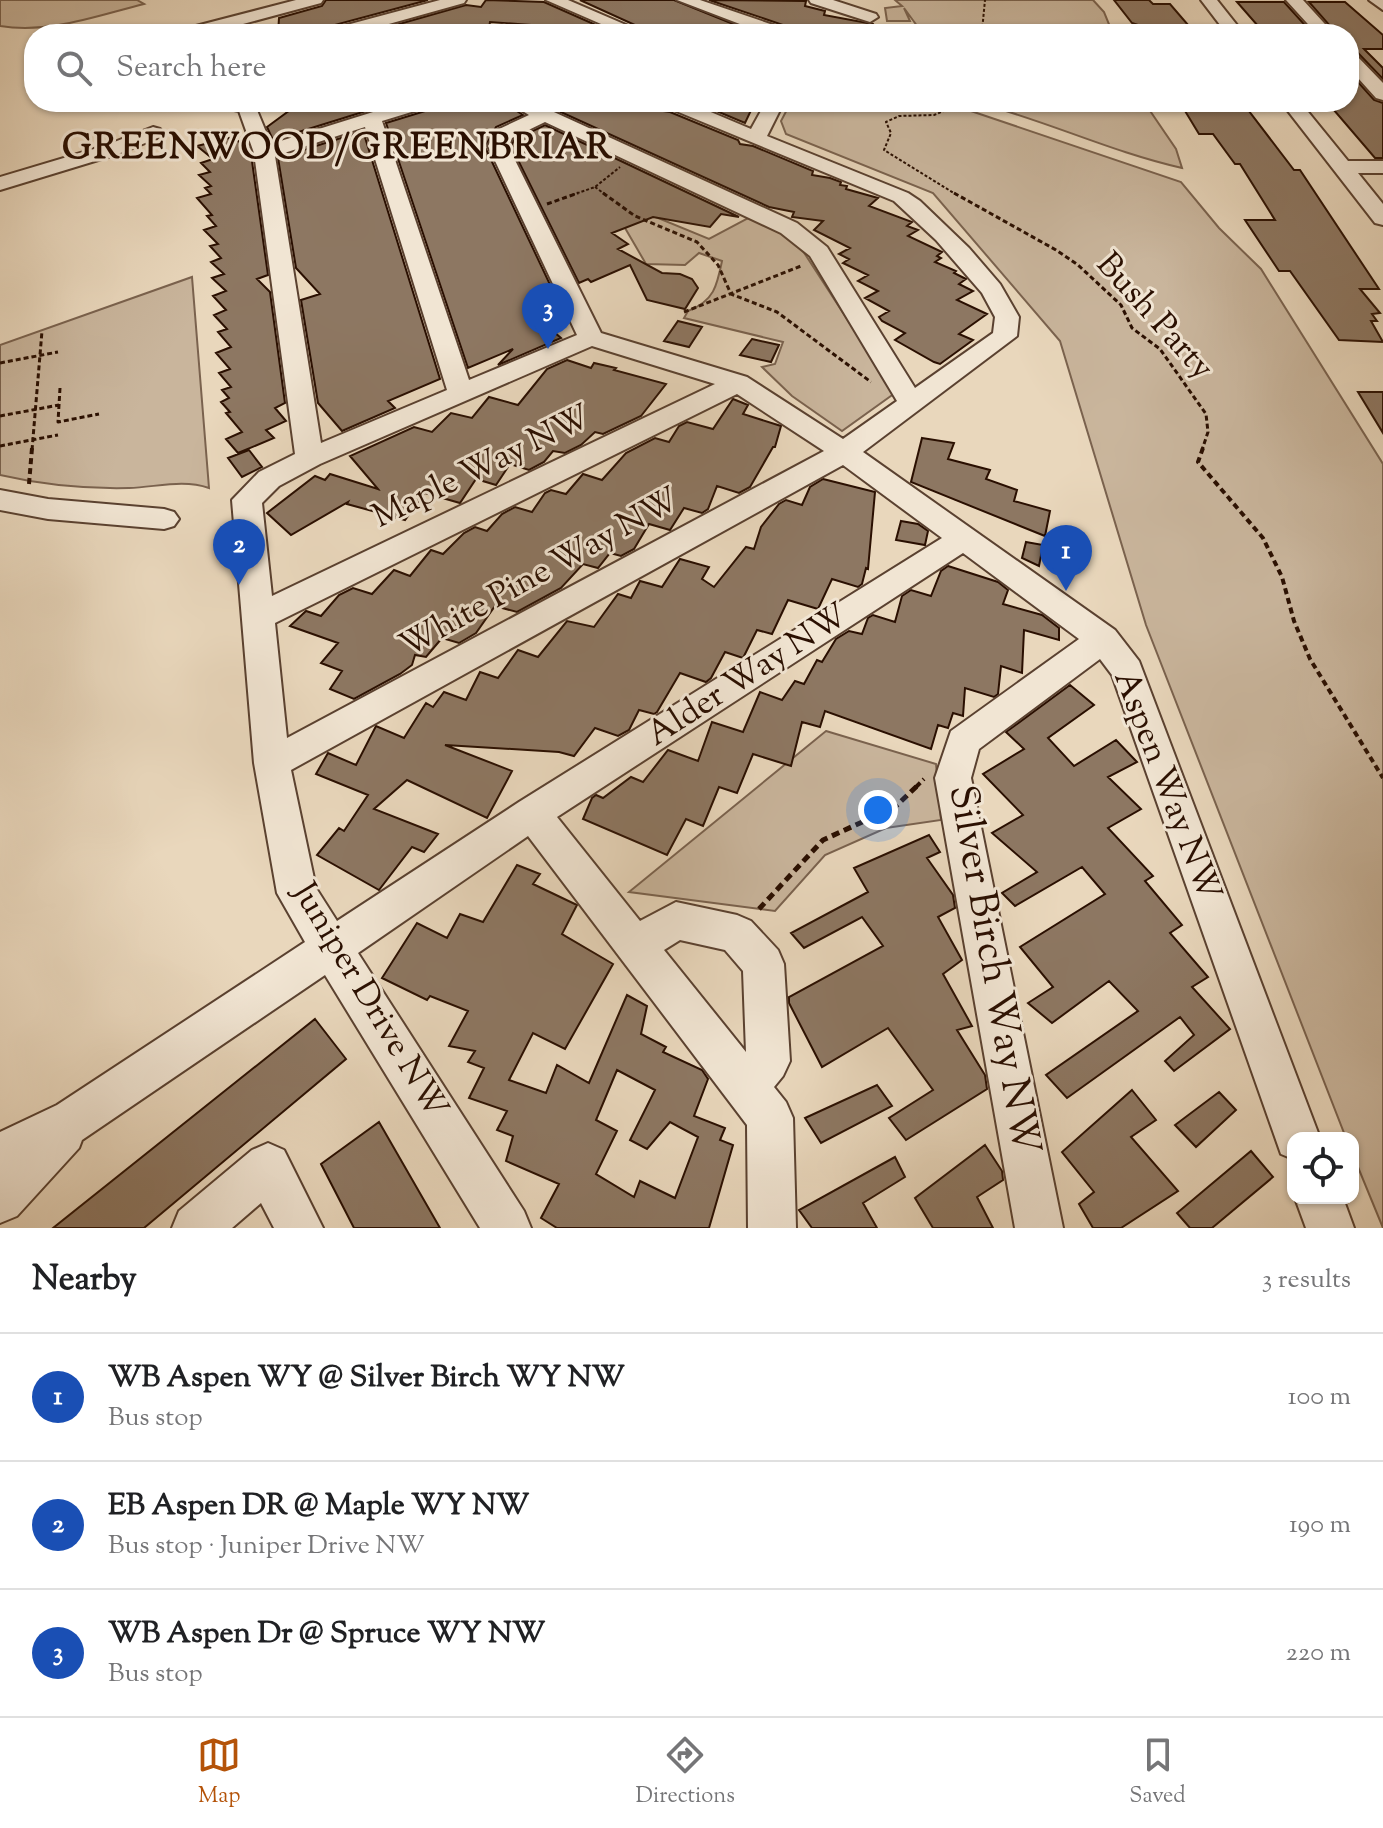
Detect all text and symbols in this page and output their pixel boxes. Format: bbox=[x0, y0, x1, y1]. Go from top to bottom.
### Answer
search box bbox=[24, 24, 1359, 112]
icon: search bbox=[52, 46, 96, 90]
text: Search here bbox=[116, 47, 266, 90]
district label: GREENWOOD/GREENBRIAR bbox=[62, 123, 614, 175]
street label: Bush Party bbox=[1083, 242, 1225, 392]
pin: 3 bbox=[522, 283, 574, 349]
street label: Maple Way NW bbox=[365, 394, 600, 542]
street label: White Pine Way NW bbox=[391, 477, 689, 671]
pin: 2 bbox=[213, 519, 265, 585]
pin: 1 bbox=[1040, 525, 1092, 591]
street label: Alder Way NW bbox=[638, 592, 859, 760]
street label: Aspen Way NW bbox=[1100, 664, 1233, 908]
street label: Silver Birch Way NW bbox=[931, 781, 1053, 1159]
your location bbox=[858, 790, 898, 830]
street label: Juniper Drive NW bbox=[278, 872, 459, 1129]
map controls bbox=[1287, 1132, 1359, 1204]
button: locate bbox=[1287, 1132, 1359, 1204]
text: Nearby bbox=[32, 1256, 137, 1305]
text: 3 results bbox=[1262, 1262, 1351, 1299]
text: WB Aspen WY @ Silver Birch WY NW bbox=[108, 1357, 625, 1400]
text: 1 bbox=[54, 1379, 62, 1416]
text: 100 m bbox=[1288, 1379, 1351, 1416]
text: Bus stop bbox=[108, 1400, 203, 1437]
text: EB Aspen DR @ Maple WY NW bbox=[108, 1485, 529, 1528]
text: 2 bbox=[52, 1507, 64, 1544]
text: 190 m bbox=[1289, 1507, 1351, 1544]
text: Bus stop · Juniper Drive NW bbox=[108, 1528, 425, 1565]
text: WB Aspen Dr @ Spruce WY NW bbox=[108, 1613, 545, 1656]
text: 3 bbox=[53, 1635, 63, 1672]
text: 220 m bbox=[1286, 1635, 1351, 1672]
text: Bus stop bbox=[108, 1656, 203, 1693]
tab: Map bbox=[197, 1733, 241, 1813]
tab: Directions bbox=[636, 1733, 735, 1813]
tab: Saved bbox=[1129, 1733, 1186, 1813]

